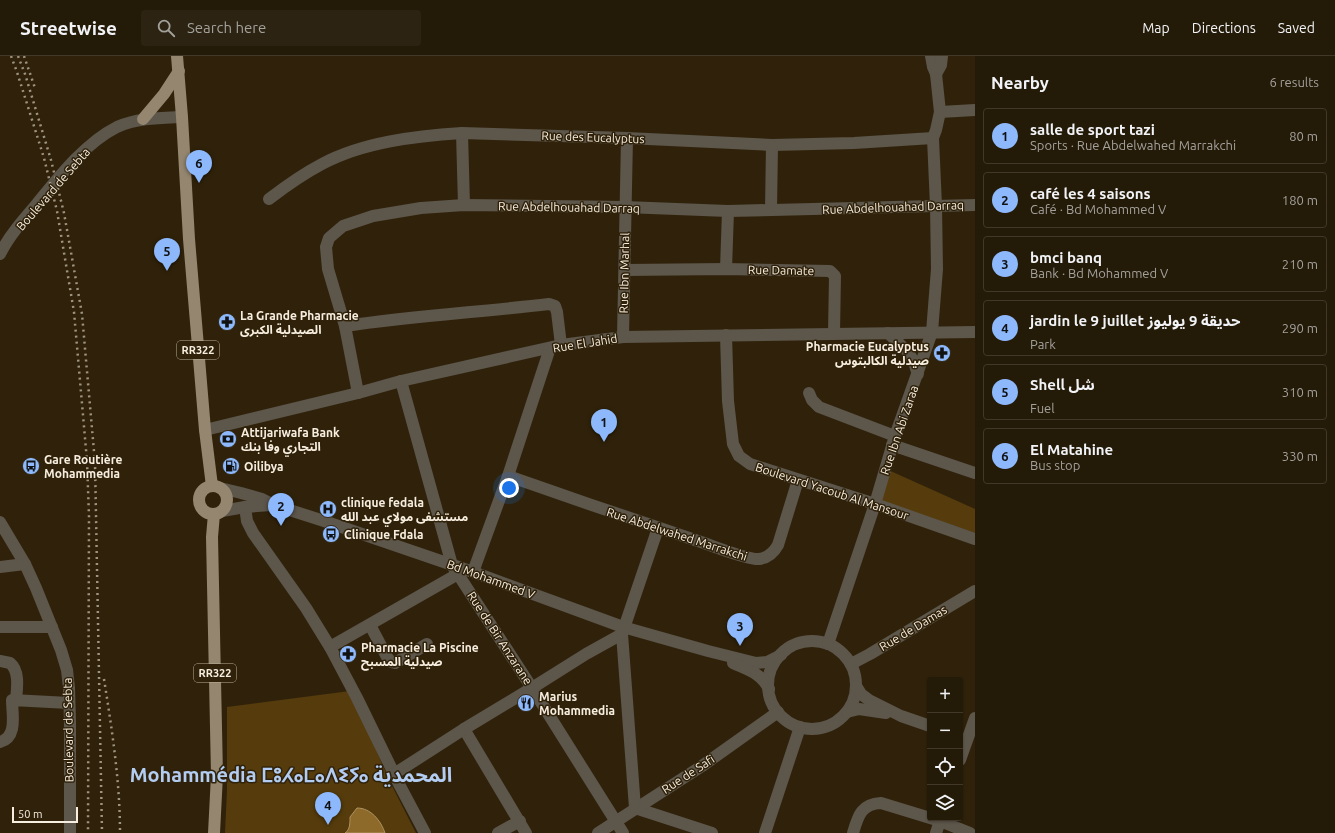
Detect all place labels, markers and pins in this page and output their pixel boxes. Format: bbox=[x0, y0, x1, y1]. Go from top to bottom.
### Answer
pin: 6 bbox=[186, 150, 212, 183]
pin: 5 bbox=[154, 238, 180, 271]
place label: La Grande Pharmacie الصيدلية الكبرى bbox=[240, 309, 359, 337]
pharmacy icon: La Grande Pharmacie الصيدلية الكبرى bbox=[217, 312, 237, 332]
place label: Pharmacie Eucalyptus صيدلية الكالبتوس bbox=[806, 340, 929, 368]
pharmacy icon: Pharmacie Eucalyptus صيدلية الكالبتوس bbox=[932, 343, 952, 363]
pin: 1 bbox=[591, 409, 617, 442]
place label: Attijariwafa Bank التجاري وفا بنك bbox=[241, 426, 340, 456]
bank icon: Attijariwafa Bank التجاري وفا بنك bbox=[218, 429, 238, 449]
place label: Gare Routière Mohammedia bbox=[44, 453, 123, 480]
bus stop icon: Gare Routière Mohammedia bbox=[21, 456, 41, 476]
fuel station icon: Oilibya bbox=[221, 456, 241, 476]
place label: Oilibya bbox=[244, 460, 284, 473]
pin: 2 bbox=[268, 493, 294, 526]
place label: clinique fedala مستشفى مولاي عبد الله bbox=[341, 496, 468, 526]
hospital icon: clinique fedala مستشفى مولاي عبد الله bbox=[318, 499, 338, 519]
bus stop icon: Clinique Fdala bbox=[321, 524, 341, 544]
place label: Clinique Fdala bbox=[344, 528, 424, 541]
pin: 3 bbox=[727, 613, 753, 646]
place label: Pharmacie La Piscine صيدلية المسبح bbox=[361, 641, 479, 671]
pharmacy icon: Pharmacie La Piscine صيدلية المسبح bbox=[338, 644, 358, 664]
place label: Marius Mohammedia bbox=[539, 690, 615, 717]
restaurant icon: Marius Mohammedia bbox=[516, 693, 536, 713]
pin: 4 bbox=[315, 792, 341, 825]

